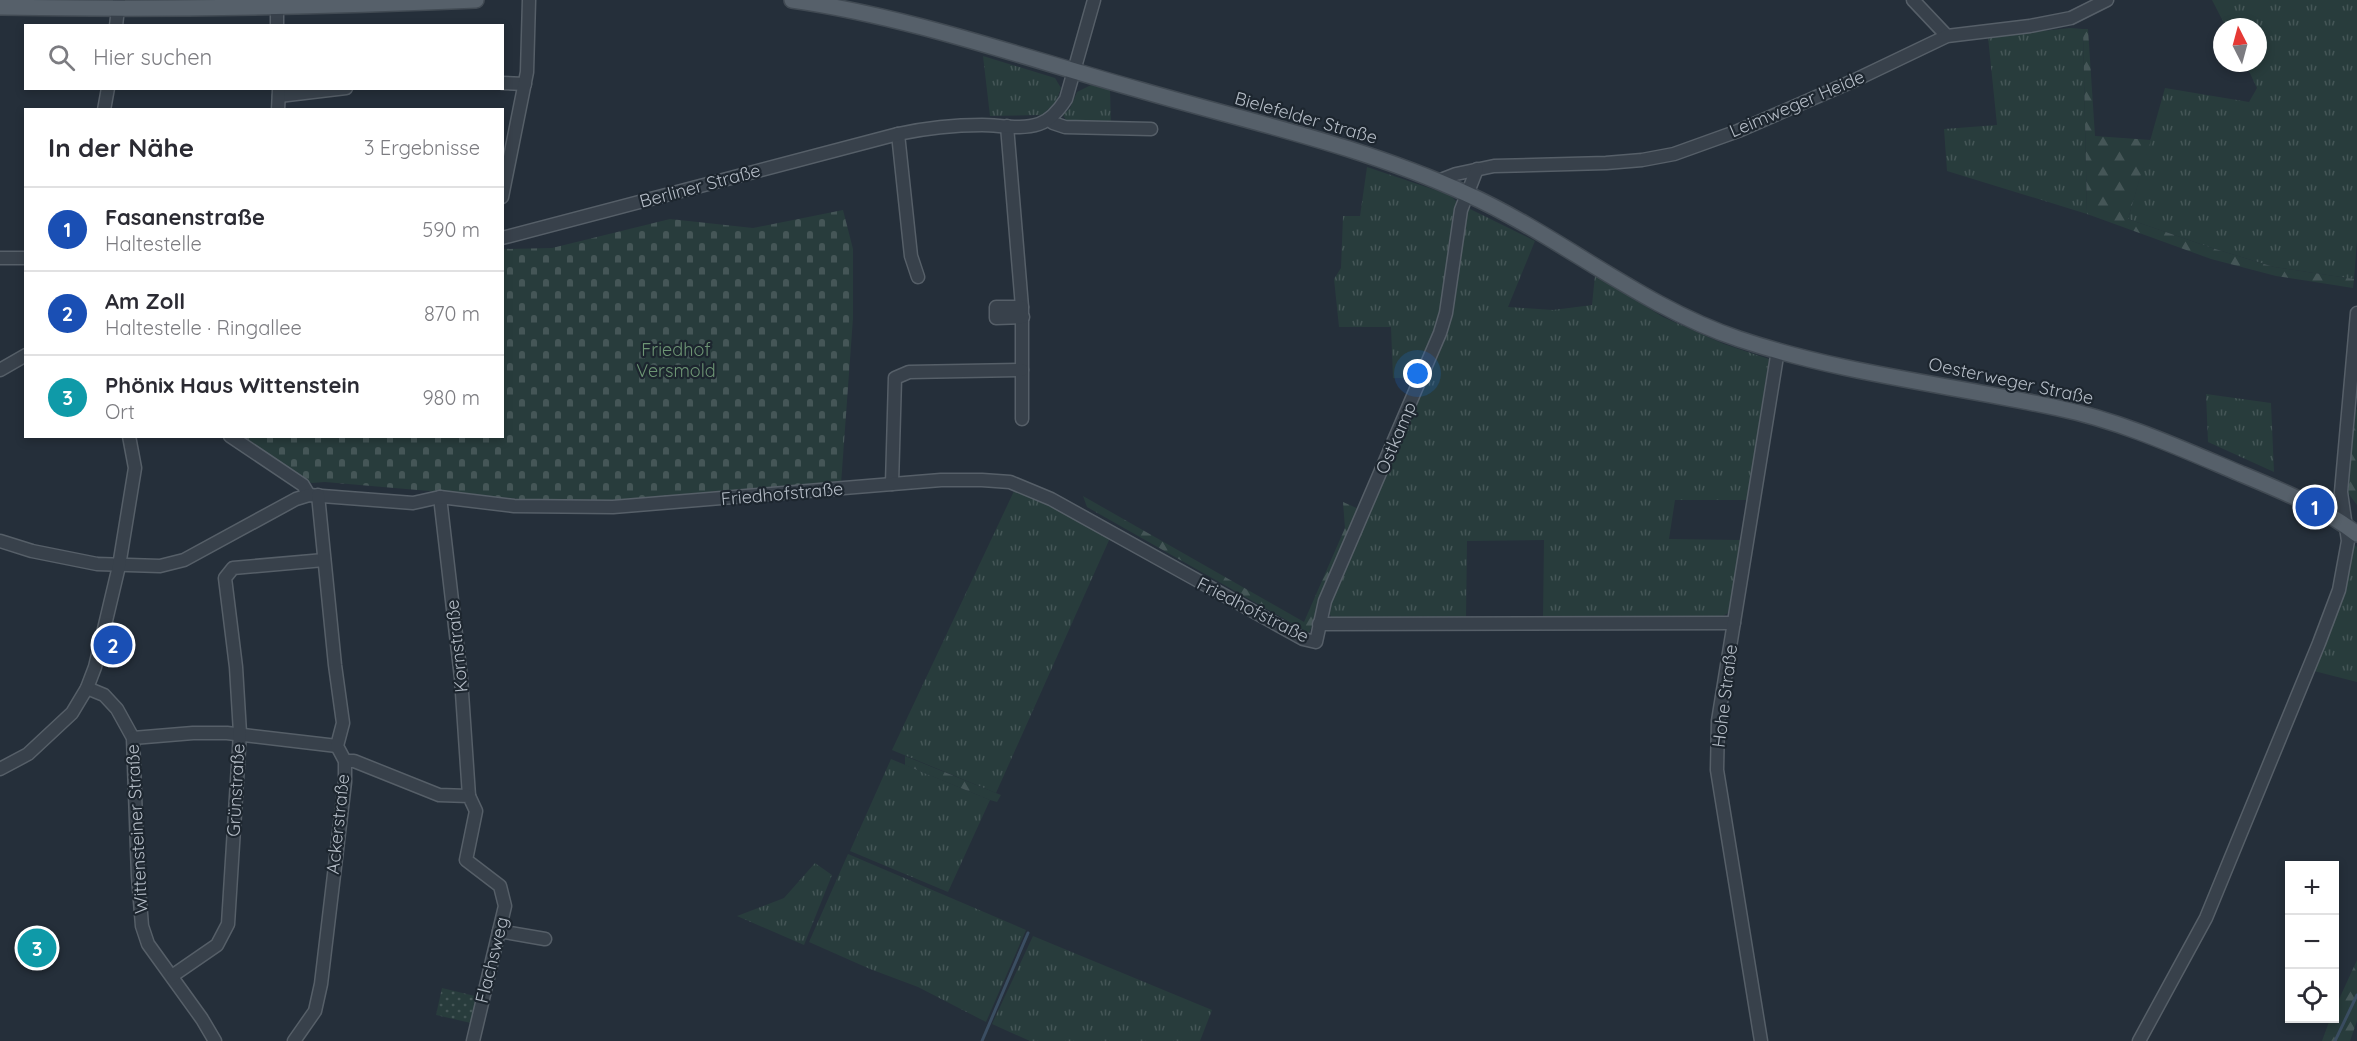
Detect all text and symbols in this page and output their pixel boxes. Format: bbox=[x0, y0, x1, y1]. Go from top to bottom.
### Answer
north arrow bbox=[2213, 18, 2267, 72]
search box bbox=[24, 24, 504, 90]
icon: search bbox=[45, 41, 78, 74]
text: Hier suchen bbox=[93, 43, 212, 71]
street label: Leimweger Heide bbox=[1726, 65, 1868, 142]
street label: Bielefelder Straße bbox=[1232, 86, 1380, 149]
text: In der Nähe bbox=[48, 131, 194, 164]
text: 3 Ergebnisse bbox=[364, 135, 480, 160]
street label: Berliner Straße bbox=[637, 158, 763, 213]
text: Fasanenstraße bbox=[105, 203, 265, 231]
text: 1 bbox=[64, 217, 71, 242]
text: 590 m bbox=[422, 217, 480, 242]
text: Haltestelle bbox=[105, 231, 202, 256]
text: Am Zoll bbox=[105, 287, 185, 315]
text: 2 bbox=[62, 301, 73, 326]
text: 870 m bbox=[424, 301, 480, 326]
text: Haltestelle · Ringallee bbox=[105, 315, 302, 340]
park label: Friedhof Versmold bbox=[636, 338, 716, 382]
street label: Oesterweger Straße bbox=[1927, 352, 2096, 409]
your location bbox=[1403, 359, 1432, 388]
text: Phönix Haus Wittenstein bbox=[105, 371, 360, 399]
text: 3 bbox=[62, 385, 73, 410]
text: 980 m bbox=[422, 385, 480, 410]
street label: Ostkamp bbox=[1370, 398, 1421, 477]
text: Ort bbox=[105, 399, 135, 424]
street label: Friedhofstraße bbox=[720, 477, 844, 510]
pin: 1 bbox=[2296, 484, 2334, 530]
street label: Friedhofstraße bbox=[1193, 571, 1313, 648]
street label: Kornstraße bbox=[440, 598, 473, 694]
pin: 2 bbox=[94, 622, 132, 668]
street label: Hohe Straße bbox=[1707, 643, 1742, 749]
street label: Grünstraße bbox=[222, 743, 249, 837]
street label: Wittensteiner Straße bbox=[121, 744, 152, 914]
street label: Ackerstraße bbox=[321, 773, 354, 875]
map controls bbox=[2285, 861, 2339, 1023]
button: + bbox=[2285, 861, 2339, 915]
street label: Flachsweg bbox=[470, 914, 513, 1005]
button: − bbox=[2285, 915, 2339, 969]
pin: 3 bbox=[18, 926, 57, 970]
button: locate bbox=[2285, 969, 2339, 1023]

